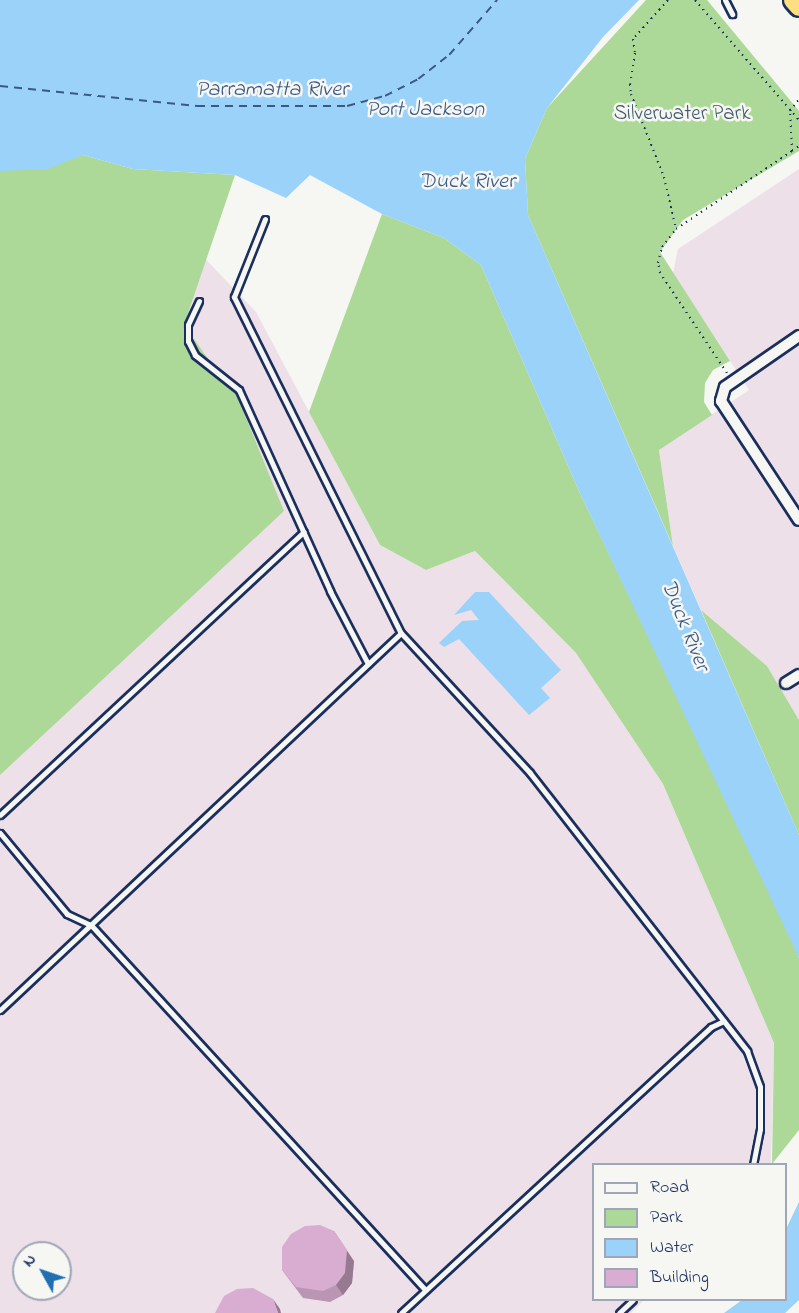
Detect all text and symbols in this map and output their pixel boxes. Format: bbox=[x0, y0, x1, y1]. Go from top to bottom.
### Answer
water label: Parramatta River bbox=[196, 78, 348, 104]
water label: Port Jackson bbox=[366, 98, 484, 124]
park label: Silverwater Park bbox=[614, 101, 750, 127]
water label: Duck River bbox=[419, 170, 515, 196]
water label: Duck River bbox=[654, 577, 714, 675]
legend bbox=[592, 1163, 787, 1301]
text: Road bbox=[650, 1175, 689, 1201]
text: Park bbox=[650, 1205, 683, 1231]
text: Water bbox=[650, 1235, 693, 1261]
north arrow bbox=[12, 1241, 72, 1301]
text: N bbox=[17, 1249, 42, 1273]
text: Building bbox=[650, 1265, 709, 1291]

